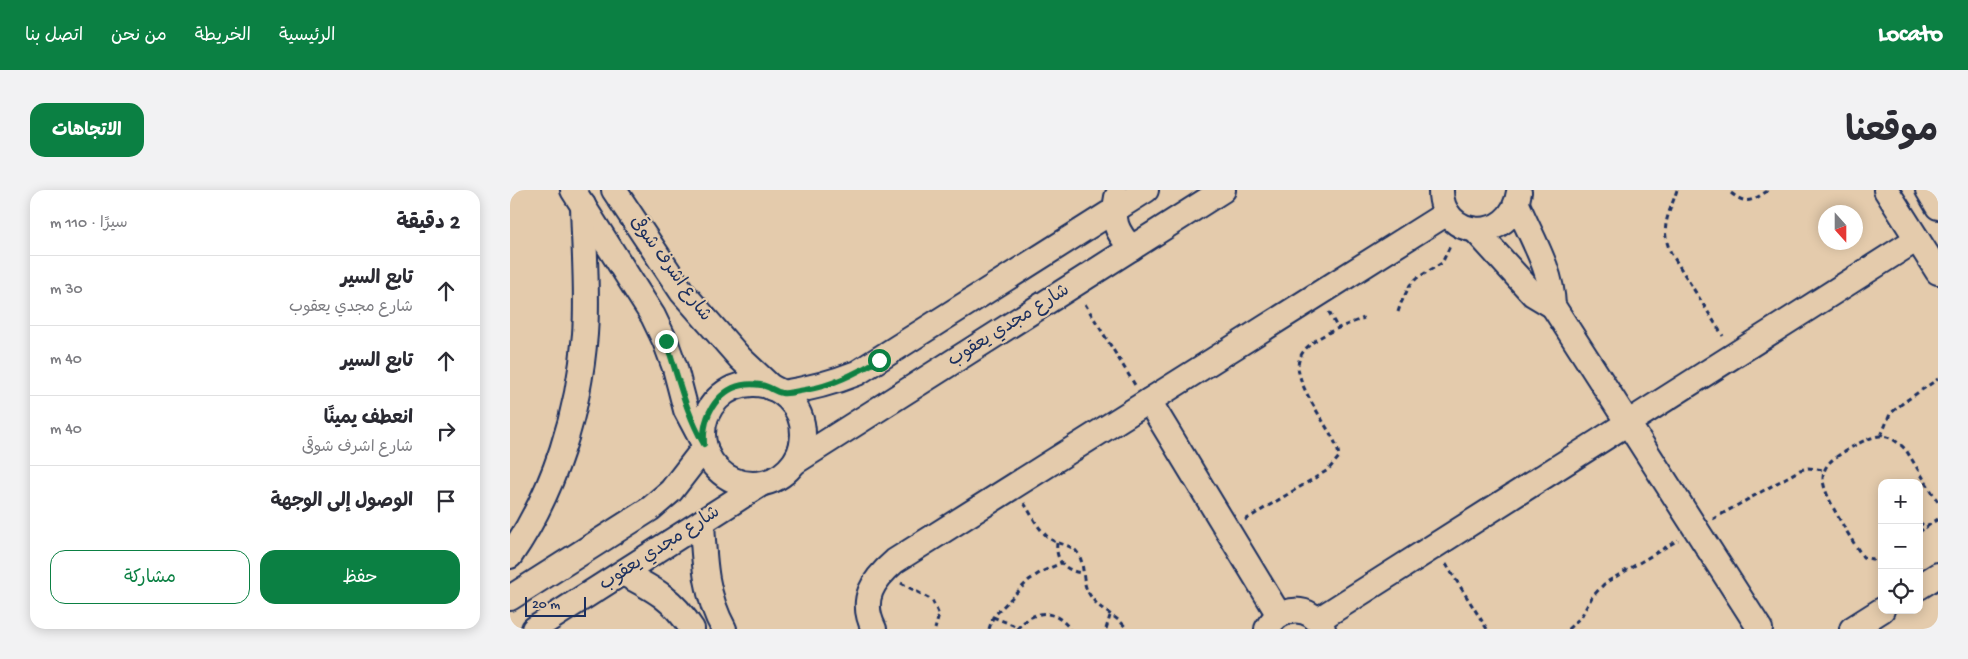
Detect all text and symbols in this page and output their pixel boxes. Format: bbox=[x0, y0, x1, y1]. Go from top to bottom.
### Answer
text: Locato bbox=[1878, 21, 1943, 50]
text: اتصل بنا bbox=[25, 26, 83, 47]
text: من نحن bbox=[111, 26, 167, 47]
text: الخريطة bbox=[195, 26, 251, 47]
text: الرئيسية bbox=[279, 26, 335, 47]
button: الاتجاهات bbox=[30, 103, 144, 157]
text: موقعنا bbox=[1845, 113, 1938, 154]
north arrow bbox=[1818, 205, 1863, 250]
street label: شارع اشرف شوقى bbox=[625, 210, 719, 326]
text: 2 دقيقة bbox=[396, 212, 460, 237]
text: سيرًا · 110 m bbox=[50, 215, 128, 234]
text: تابع السير bbox=[341, 268, 413, 291]
icon: ahead bbox=[432, 277, 460, 305]
street label: شارع مجدي يعقوب bbox=[944, 280, 1074, 372]
text: 30 m bbox=[50, 281, 83, 300]
text: شارع مجدي يعقوب bbox=[289, 299, 413, 318]
route end bbox=[655, 330, 678, 353]
icon: ahead bbox=[432, 347, 460, 375]
route start bbox=[868, 349, 891, 372]
text: 40 m bbox=[50, 351, 82, 370]
text: تابع السير bbox=[341, 351, 413, 374]
text: انعطف يمينًا bbox=[324, 408, 413, 431]
icon: right bbox=[432, 417, 460, 445]
text: 40 m bbox=[50, 421, 82, 440]
text: شارع اشرف شوقى bbox=[302, 439, 413, 458]
map controls bbox=[1878, 479, 1923, 614]
button: + bbox=[1878, 479, 1923, 524]
icon: arrive bbox=[432, 487, 460, 515]
text: الوصول إلى الوجهة bbox=[270, 491, 413, 514]
street label: شارع مجدي يعقوب bbox=[596, 502, 724, 596]
button: − bbox=[1878, 524, 1923, 569]
button: مشاركة bbox=[50, 550, 250, 604]
button: حفظ bbox=[260, 550, 460, 604]
button: locate bbox=[1878, 569, 1923, 614]
scale bar bbox=[525, 594, 586, 617]
text: 20 m bbox=[532, 597, 560, 614]

